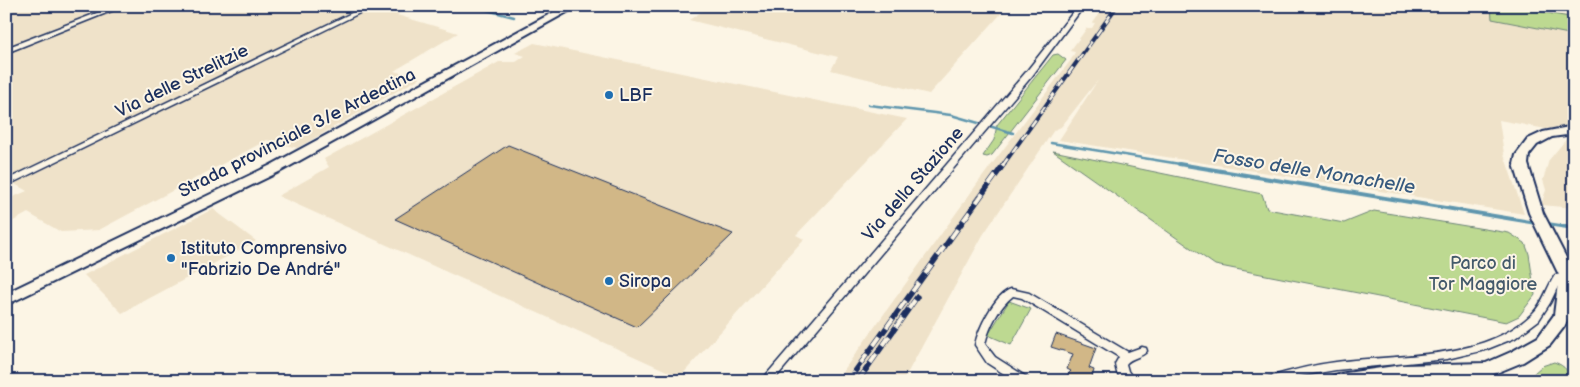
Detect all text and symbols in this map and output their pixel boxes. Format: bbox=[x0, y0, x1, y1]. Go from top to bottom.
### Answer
street label: Via delle Strelitzie bbox=[112, 40, 252, 122]
street label: Strada provinciale 3/e Ardeatina bbox=[175, 64, 419, 202]
place label: LBF bbox=[619, 85, 653, 106]
marker: LBF bbox=[603, 89, 615, 101]
street label: Via della Stazione bbox=[858, 123, 968, 245]
water label: Fosso delle Monachelle bbox=[1211, 145, 1417, 199]
place label: Istituto Comprensivo "Fabrizio De André" bbox=[181, 238, 347, 280]
marker: Istituto Comprensivo "Fabrizio De André" bbox=[165, 252, 177, 264]
park label: Parco di Tor Maggiore bbox=[1429, 253, 1537, 295]
place label: Siropa bbox=[619, 271, 671, 292]
marker: Siropa bbox=[603, 275, 615, 287]

